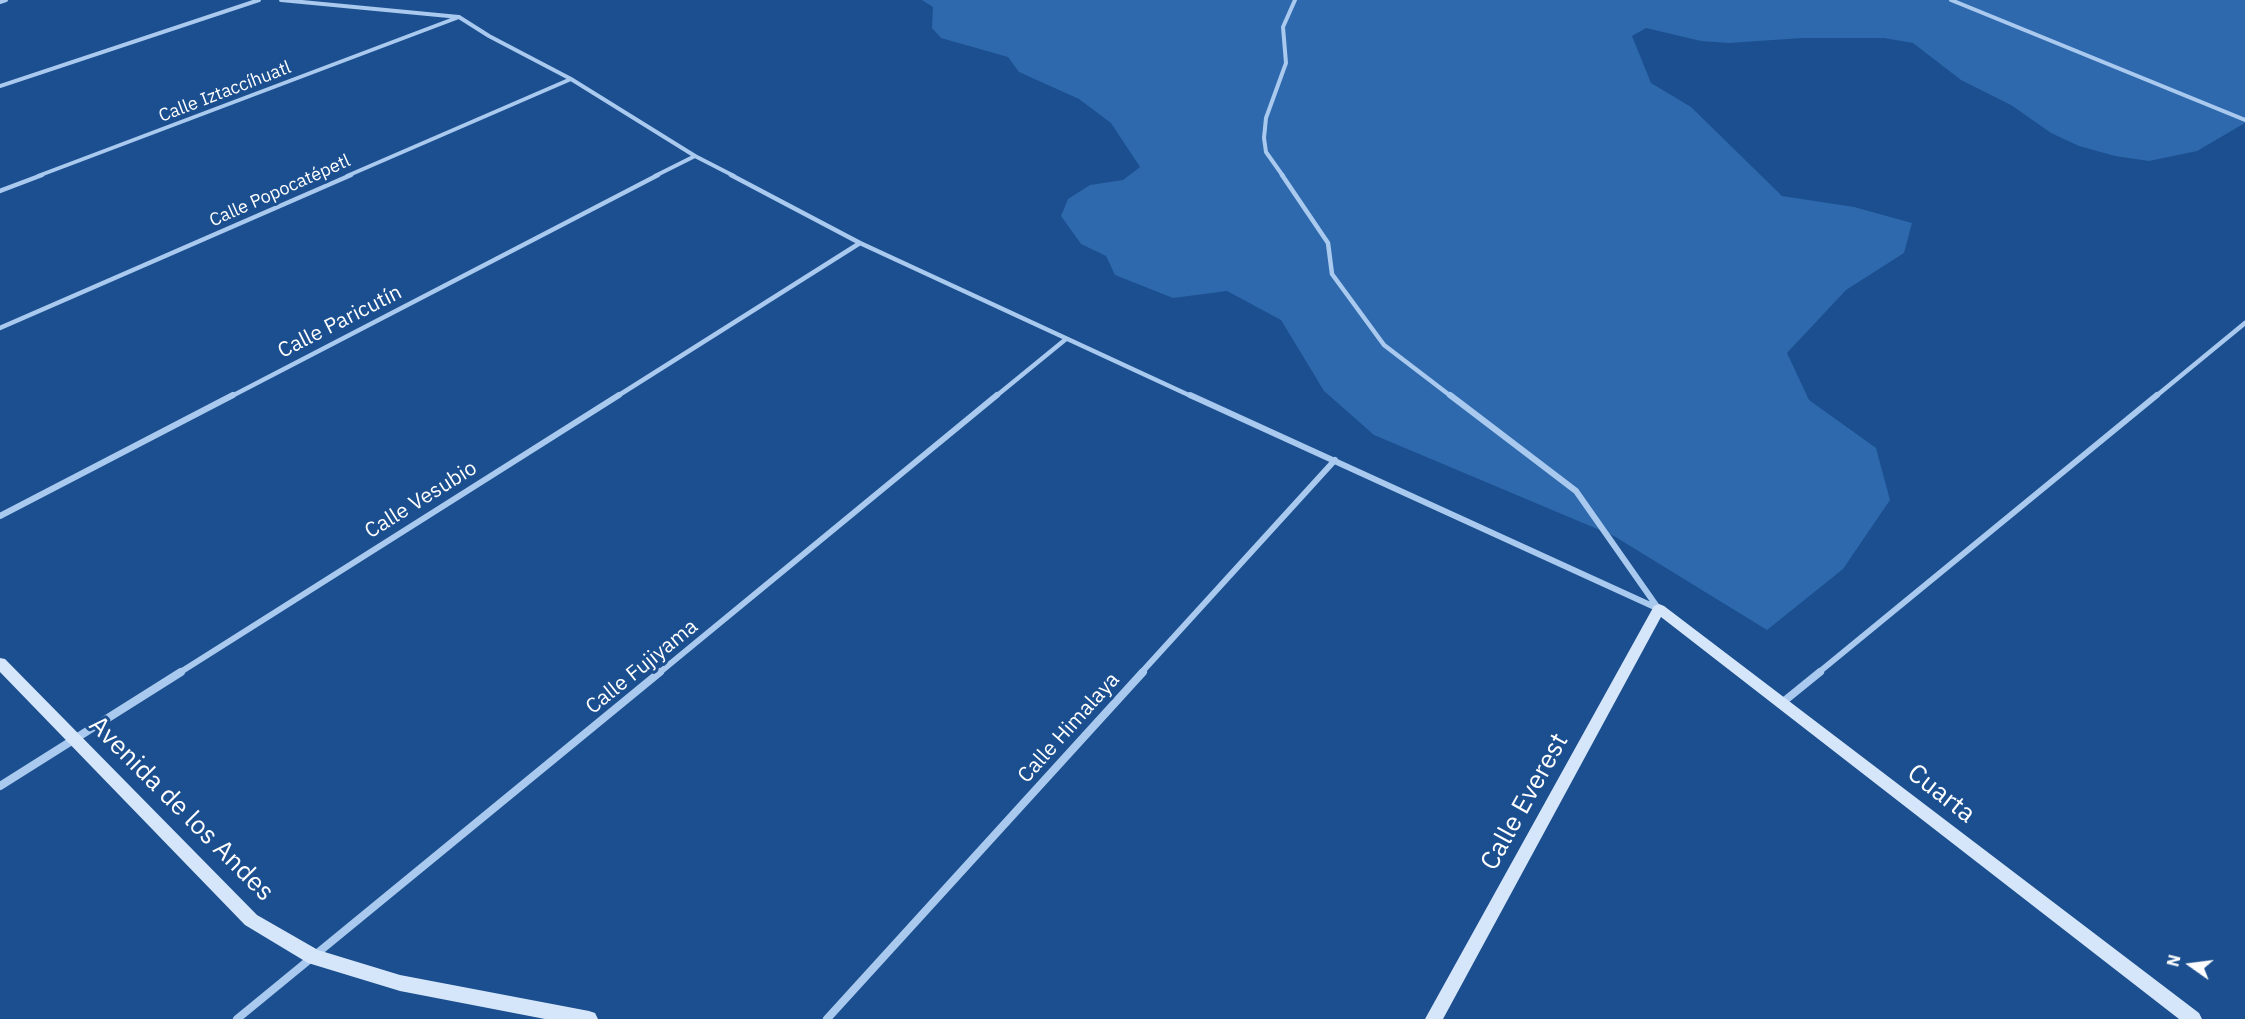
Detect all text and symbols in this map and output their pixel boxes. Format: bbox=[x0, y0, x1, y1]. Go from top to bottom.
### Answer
street label: Calle Iztaccíhuatl bbox=[156, 57, 294, 127]
street label: Calle Popocatépetl bbox=[206, 150, 354, 232]
street label: Calle Paricutín bbox=[274, 280, 406, 364]
street label: Calle Vesubio bbox=[360, 456, 482, 544]
street label: Calle Fujiyama bbox=[581, 614, 703, 720]
street label: Calle Himalaya bbox=[1013, 668, 1125, 788]
street label: Avenida de los Andes bbox=[82, 710, 280, 908]
street label: Calle Everest bbox=[1475, 728, 1575, 876]
street label: Cuarta bbox=[1901, 758, 1981, 830]
north arrow bbox=[2161, 935, 2221, 995]
text: N bbox=[2162, 953, 2185, 969]

